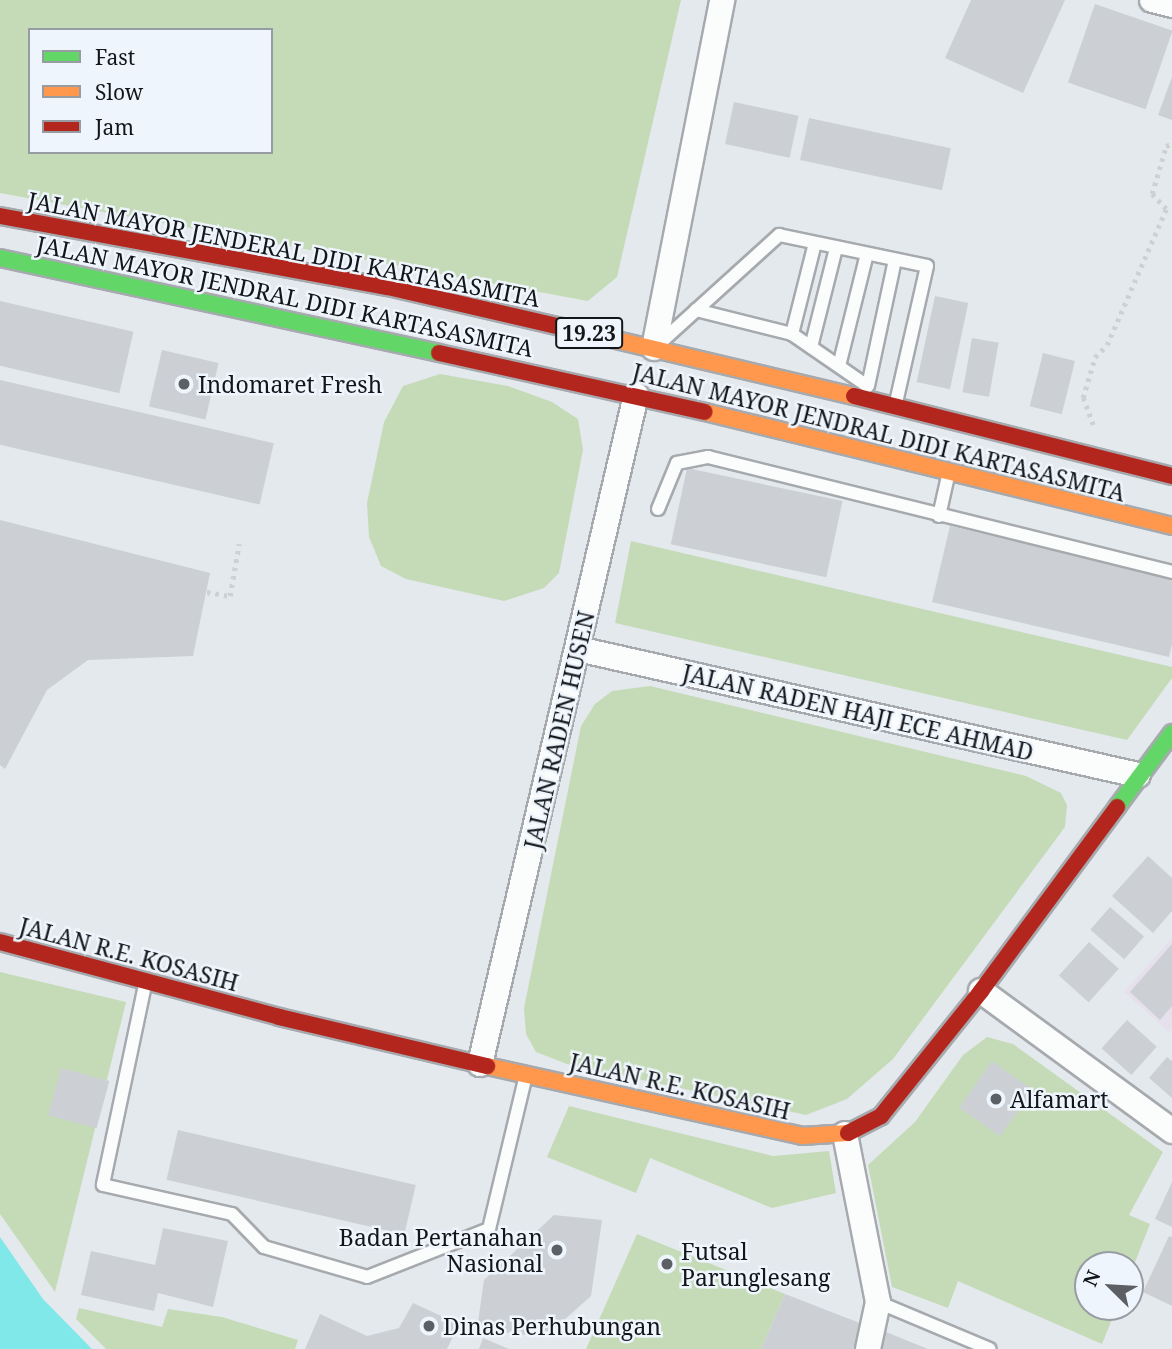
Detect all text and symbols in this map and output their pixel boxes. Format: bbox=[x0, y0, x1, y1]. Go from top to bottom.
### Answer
legend bbox=[28, 28, 273, 154]
text: Fast bbox=[95, 43, 135, 71]
text: Slow bbox=[95, 78, 143, 106]
text: Jam bbox=[95, 113, 134, 141]
street label: JALAN MAYOR JENDERAL DIDI KARTASASMITA bbox=[26, 186, 542, 312]
street label: JALAN MAYOR JENDRAL DIDI KARTASASMITA bbox=[34, 230, 536, 362]
road number: 19.23 bbox=[554, 316, 624, 350]
street label: JALAN MAYOR JENDRAL DIDI KARTASASMITA bbox=[630, 357, 1128, 507]
place label: Indomaret Fresh bbox=[198, 370, 382, 398]
marker: Indomaret Fresh bbox=[176, 376, 192, 392]
street label: JALAN RADEN HUSEN bbox=[518, 608, 600, 852]
street label: JALAN RADEN HAJI ECE AHMAD bbox=[680, 658, 1036, 766]
street label: JALAN R.E. KOSASIH bbox=[16, 911, 242, 997]
street label: JALAN R.E. KOSASIH bbox=[567, 1047, 793, 1125]
place label: Alfamart bbox=[1010, 1085, 1108, 1113]
marker: Alfamart bbox=[988, 1091, 1004, 1107]
place label: Badan Pertanahan Nasional bbox=[339, 1223, 543, 1277]
place label: Futsal Parunglesang bbox=[681, 1237, 830, 1291]
marker: Badan Pertanahan Nasional bbox=[549, 1242, 565, 1258]
north arrow bbox=[1074, 1251, 1144, 1321]
marker: Futsal Parunglesang bbox=[659, 1256, 675, 1272]
text: N bbox=[1077, 1266, 1107, 1290]
place label: Dinas Perhubungan bbox=[443, 1312, 661, 1340]
marker: Dinas Perhubungan bbox=[421, 1318, 437, 1334]

